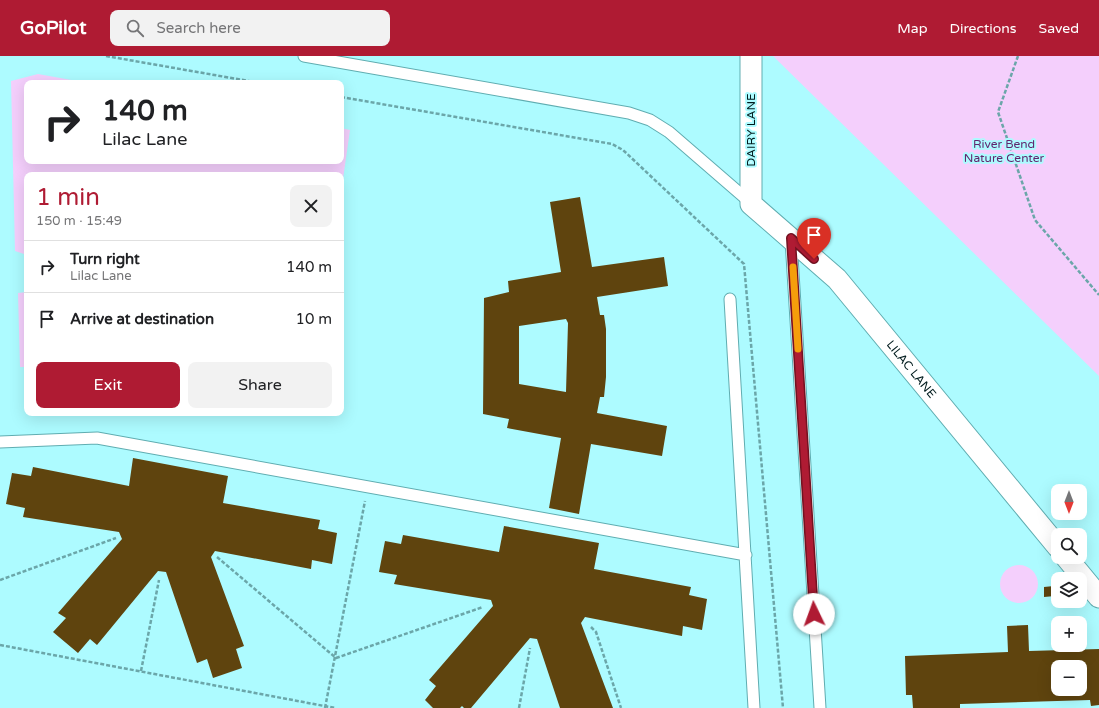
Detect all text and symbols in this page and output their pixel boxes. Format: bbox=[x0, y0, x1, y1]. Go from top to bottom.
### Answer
search box bbox=[110, 10, 390, 46]
text: GoPilot bbox=[20, 17, 86, 39]
icon: search bbox=[124, 17, 146, 39]
text: Search here bbox=[156, 19, 241, 37]
text: Map bbox=[897, 20, 928, 37]
text: Directions bbox=[950, 20, 1017, 37]
text: Saved bbox=[1039, 20, 1079, 37]
street label: DAIRY LANE bbox=[744, 93, 758, 167]
text: 140 m bbox=[102, 94, 188, 128]
icon: right bbox=[36, 96, 88, 148]
text: Lilac Lane bbox=[102, 128, 187, 150]
park label: River Bend Nature Center bbox=[964, 137, 1045, 165]
text: 1 min bbox=[36, 183, 100, 212]
button: close bbox=[290, 185, 332, 227]
text: 150 m · 15:49 bbox=[36, 213, 122, 229]
pin bbox=[797, 218, 831, 259]
icon: arrive bbox=[803, 224, 825, 246]
text: Turn right bbox=[70, 250, 140, 268]
icon: right bbox=[36, 256, 58, 278]
text: 140 m bbox=[286, 258, 332, 276]
text: Lilac Lane bbox=[70, 268, 132, 284]
icon: arrive bbox=[36, 308, 58, 330]
text: Arrive at destination bbox=[70, 310, 214, 328]
text: 10 m bbox=[295, 310, 332, 328]
street label: LILAC LANE bbox=[884, 338, 939, 401]
button: Exit bbox=[36, 362, 180, 408]
button: Share bbox=[188, 362, 332, 408]
north arrow bbox=[1051, 484, 1087, 520]
map controls bbox=[1051, 484, 1087, 696]
button: search bbox=[1051, 528, 1087, 564]
button: layers bbox=[1051, 572, 1087, 608]
position arrow bbox=[793, 593, 835, 635]
button: + bbox=[1051, 616, 1087, 652]
button: − bbox=[1051, 660, 1087, 696]

